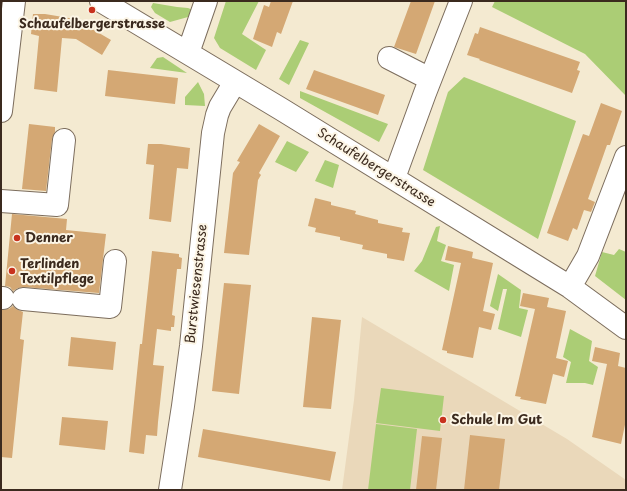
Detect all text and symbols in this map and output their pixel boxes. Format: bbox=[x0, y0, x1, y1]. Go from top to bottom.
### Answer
marker: Schaufelbergerstrasse bbox=[87, 5, 97, 15]
place label: Schaufelbergerstrasse bbox=[19, 16, 165, 32]
street label: Schaufelbergerstrasse bbox=[314, 125, 438, 211]
street label: Burstwiesenstrasse bbox=[183, 223, 211, 345]
place label: Denner bbox=[25, 230, 73, 246]
marker: Denner bbox=[12, 233, 22, 243]
place label: Terlinden Textilpflege bbox=[20, 256, 94, 287]
marker: Terlinden Textilpflege bbox=[7, 266, 17, 276]
place label: Schule Im Gut bbox=[451, 412, 542, 428]
marker: Schule Im Gut bbox=[438, 415, 448, 425]

